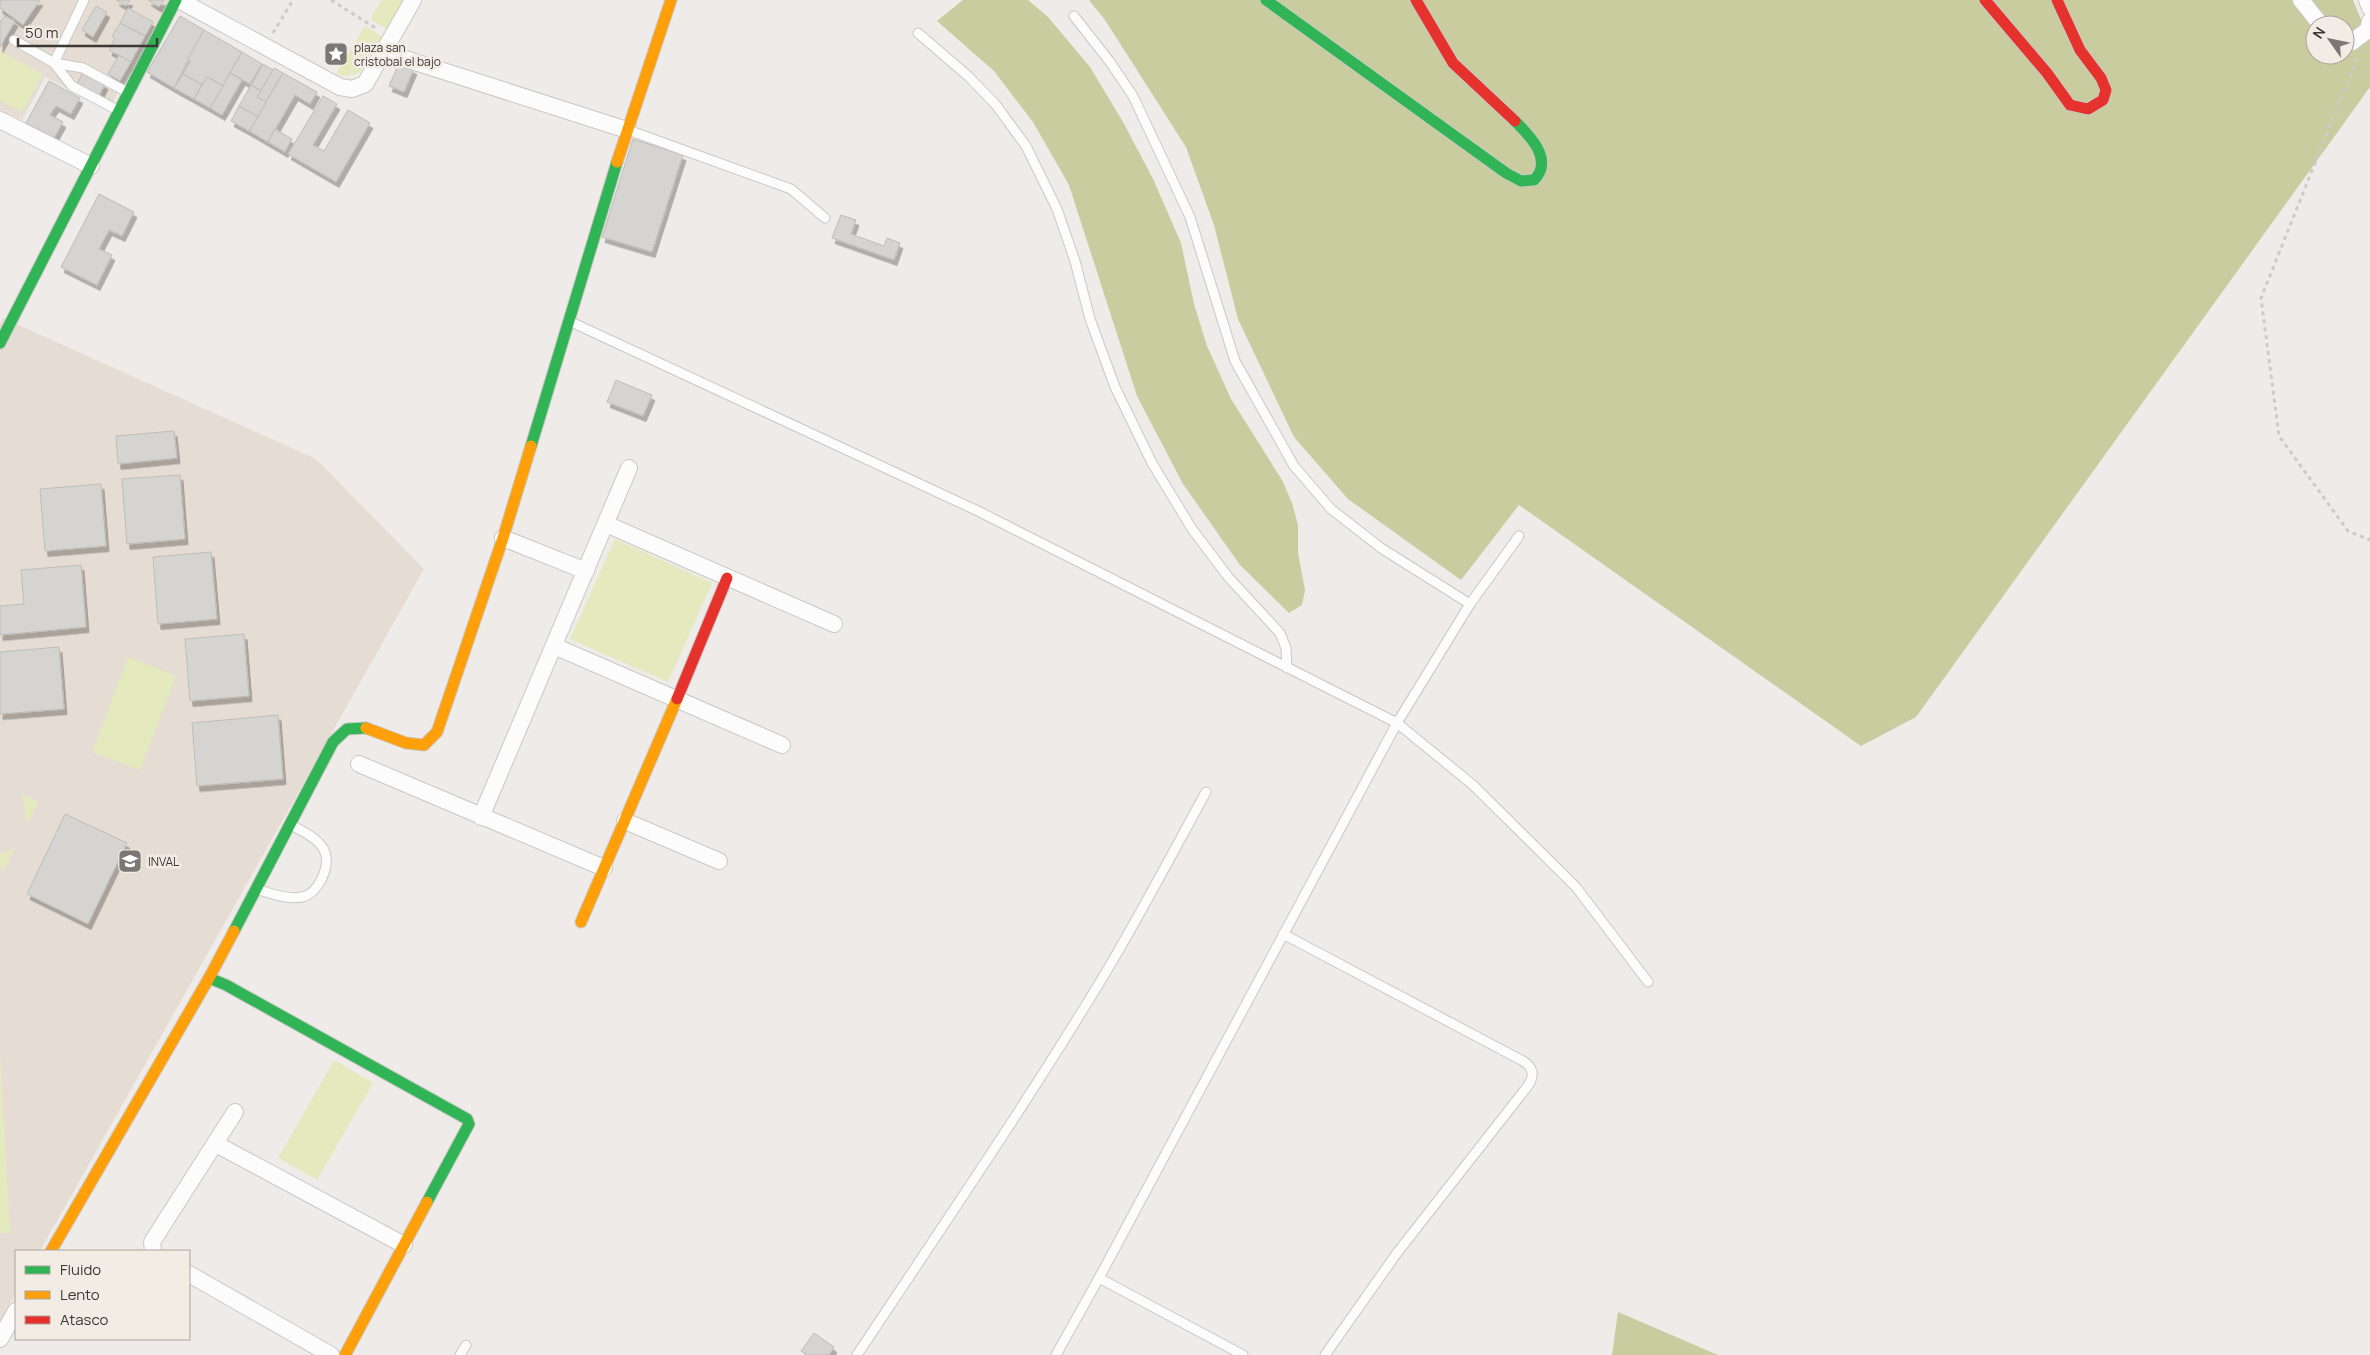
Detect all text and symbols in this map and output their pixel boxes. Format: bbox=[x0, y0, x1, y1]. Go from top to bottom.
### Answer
scale bar bbox=[18, 15, 156, 47]
north arrow bbox=[2305, 15, 2355, 65]
text: 50 m bbox=[25, 22, 59, 43]
text: N bbox=[2308, 23, 2329, 42]
place label: plaza san cristobal el bajo bbox=[354, 39, 441, 70]
place icon: plaza san cristobal el bajo bbox=[323, 41, 349, 67]
school or university icon: INVAL bbox=[117, 848, 143, 874]
place label: INVAL bbox=[148, 853, 179, 870]
legend bbox=[15, 1250, 190, 1340]
text: Fluido bbox=[60, 1259, 101, 1280]
text: Lento bbox=[60, 1284, 100, 1305]
text: Atasco bbox=[60, 1309, 108, 1330]

